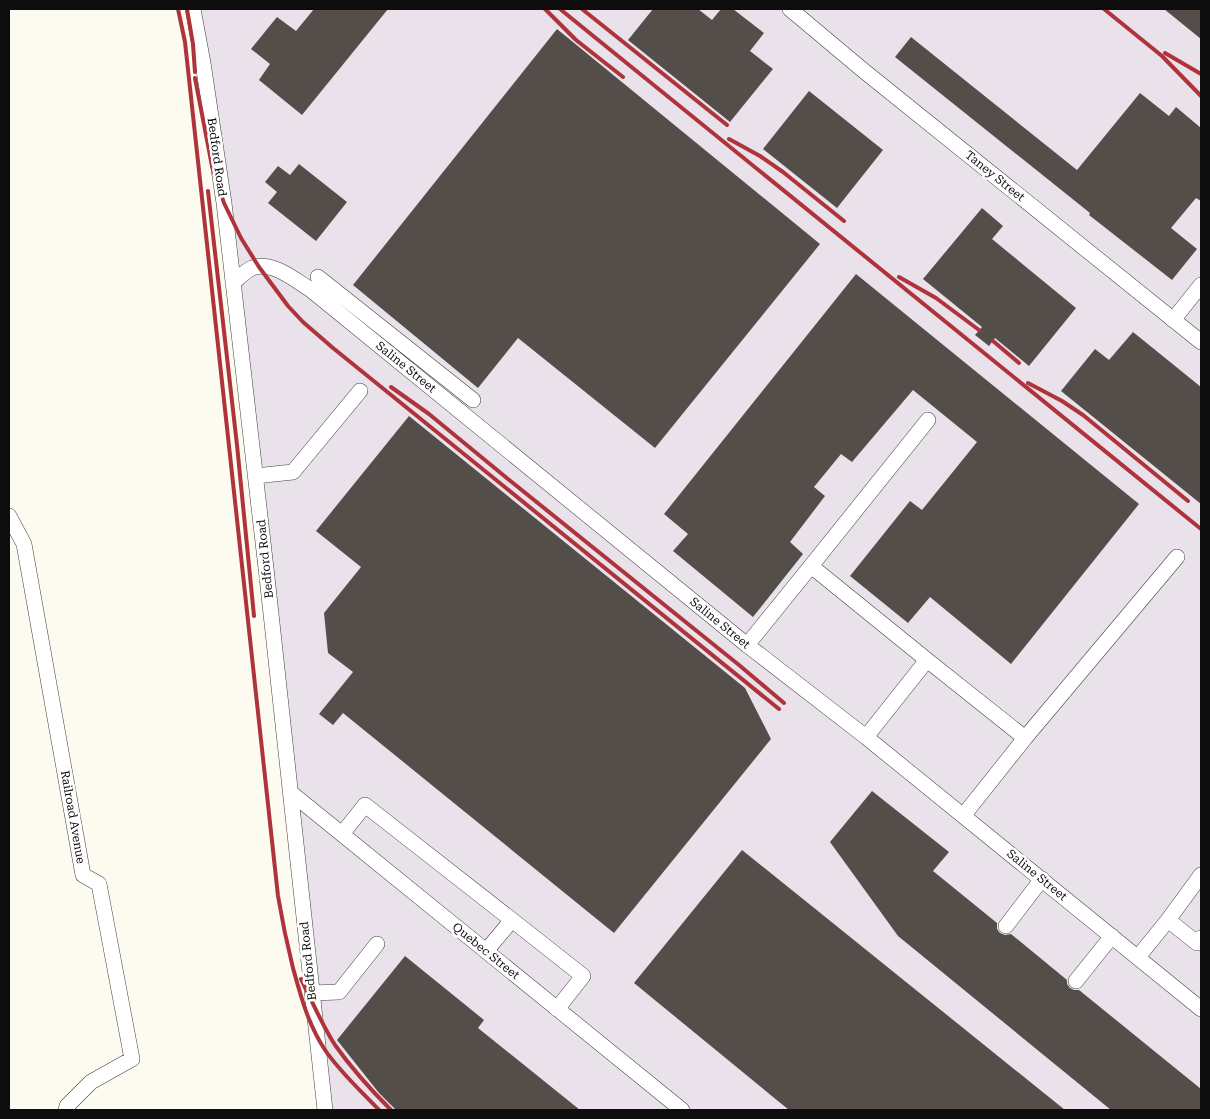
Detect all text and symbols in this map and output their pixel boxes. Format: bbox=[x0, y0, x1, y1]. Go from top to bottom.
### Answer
street label: Bedford Road bbox=[205, 117, 230, 198]
street label: Taney Street bbox=[962, 148, 1028, 205]
street label: Saline Street bbox=[373, 338, 439, 396]
street label: Bedford Road bbox=[254, 518, 276, 599]
street label: Saline Street bbox=[687, 594, 753, 652]
street label: Railroad Avenue bbox=[58, 769, 88, 865]
street label: Saline Street bbox=[1004, 846, 1070, 904]
street label: Bedford Road bbox=[297, 920, 319, 1001]
street label: Quebec Street bbox=[450, 920, 523, 983]

